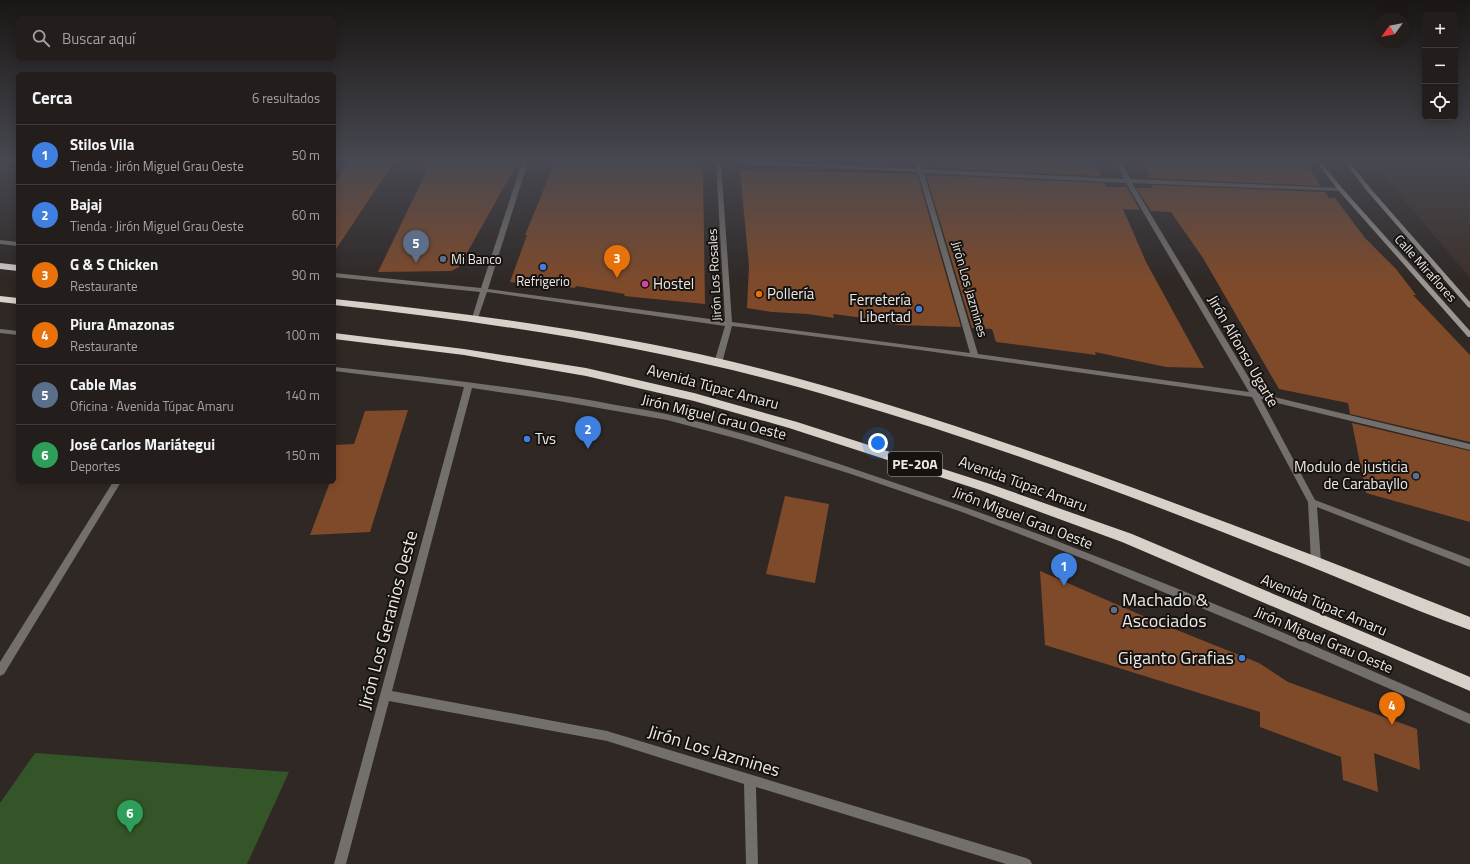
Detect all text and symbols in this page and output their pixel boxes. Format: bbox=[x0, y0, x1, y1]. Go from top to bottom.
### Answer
north arrow bbox=[1374, 12, 1410, 48]
map controls bbox=[1422, 12, 1458, 120]
button: + bbox=[1422, 12, 1458, 48]
search box bbox=[16, 16, 336, 60]
icon: search bbox=[30, 27, 52, 49]
text: Buscar aquí bbox=[62, 27, 135, 50]
button: − bbox=[1422, 48, 1458, 84]
button: locate bbox=[1422, 84, 1458, 120]
text: Cerca bbox=[32, 85, 72, 111]
text: 6 resultados bbox=[252, 88, 320, 108]
text: Stilos Vila bbox=[70, 133, 134, 156]
text: 1 bbox=[41, 145, 49, 165]
text: 50 m bbox=[292, 145, 320, 165]
text: Tienda · Jirón Miguel Grau Oeste bbox=[70, 156, 244, 176]
text: Bajaj bbox=[70, 193, 102, 216]
text: 2 bbox=[41, 205, 49, 225]
text: 60 m bbox=[292, 205, 320, 225]
text: Tienda · Jirón Miguel Grau Oeste bbox=[70, 216, 244, 236]
street label: Jirón Los Rosales bbox=[702, 228, 726, 322]
pin: 5 bbox=[403, 230, 429, 263]
street label: Calle Miraflores bbox=[1390, 230, 1462, 306]
street label: Jirón Los Jazmines bbox=[947, 239, 993, 339]
pin: 3 bbox=[604, 245, 630, 278]
place label: Mi Banco bbox=[451, 249, 502, 269]
text: G & S Chicken bbox=[70, 253, 158, 276]
marker: Mi Banco bbox=[438, 254, 448, 264]
marker: Refrigerio bbox=[538, 262, 548, 272]
text: 3 bbox=[41, 265, 49, 285]
text: 90 m bbox=[292, 265, 320, 285]
place label: Refrigerio bbox=[516, 271, 570, 291]
place label: Hostel bbox=[653, 272, 694, 295]
text: Restaurante bbox=[70, 276, 138, 296]
marker: Hostel bbox=[640, 279, 650, 289]
place label: Pollería bbox=[767, 282, 815, 305]
place label: Ferretería Libertad bbox=[849, 288, 911, 328]
marker: Pollería bbox=[754, 289, 764, 299]
street label: Jirón Alfonso Ugarte bbox=[1202, 290, 1285, 411]
marker: Ferretería Libertad bbox=[914, 304, 924, 314]
text: Piura Amazonas bbox=[70, 313, 175, 336]
text: 4 bbox=[41, 325, 49, 345]
text: 100 m bbox=[284, 325, 320, 345]
text: Restaurante bbox=[70, 336, 138, 356]
street label: Avenida Túpac Amaru bbox=[645, 358, 781, 415]
text: Cable Mas bbox=[70, 373, 137, 396]
text: 5 bbox=[41, 385, 49, 405]
text: 140 m bbox=[284, 385, 320, 405]
street label: Jirón Miguel Grau Oeste bbox=[639, 387, 789, 446]
text: Oficina · Avenida Túpac Amaru bbox=[70, 396, 234, 416]
pin: 2 bbox=[575, 416, 601, 449]
place label: Tvs bbox=[535, 427, 556, 450]
text: José Carlos Mariátegui bbox=[70, 433, 215, 456]
your location bbox=[868, 433, 888, 453]
marker: Tvs bbox=[522, 434, 532, 444]
text: 6 bbox=[41, 445, 49, 465]
text: 150 m bbox=[284, 445, 320, 465]
street label: Avenida Túpac Amaru bbox=[956, 450, 1091, 517]
road number: PE-20A bbox=[888, 452, 942, 476]
place label: Modulo de justicia de Carabayllo bbox=[1294, 455, 1408, 495]
text: Deportes bbox=[70, 456, 120, 476]
marker: Modulo de justicia de Carabayllo bbox=[1411, 471, 1421, 481]
street label: Jirón Miguel Grau Oeste bbox=[950, 480, 1097, 555]
street label: Jirón Los Geranios Oeste bbox=[351, 527, 424, 712]
pin: 1 bbox=[1051, 553, 1077, 586]
street label: Avenida Túpac Amaru bbox=[1257, 568, 1391, 642]
place label: Machado & Ascociados bbox=[1122, 586, 1209, 634]
street label: Jirón Miguel Grau Oeste bbox=[1251, 600, 1397, 679]
marker: Machado & Ascociados bbox=[1109, 605, 1119, 615]
place label: Giganto Grafias bbox=[1118, 644, 1234, 671]
marker: Giganto Grafias bbox=[1237, 653, 1247, 663]
pin: 4 bbox=[1379, 692, 1405, 725]
street label: Jirón Los Jazmines bbox=[645, 718, 784, 783]
pin: 6 bbox=[117, 800, 143, 833]

